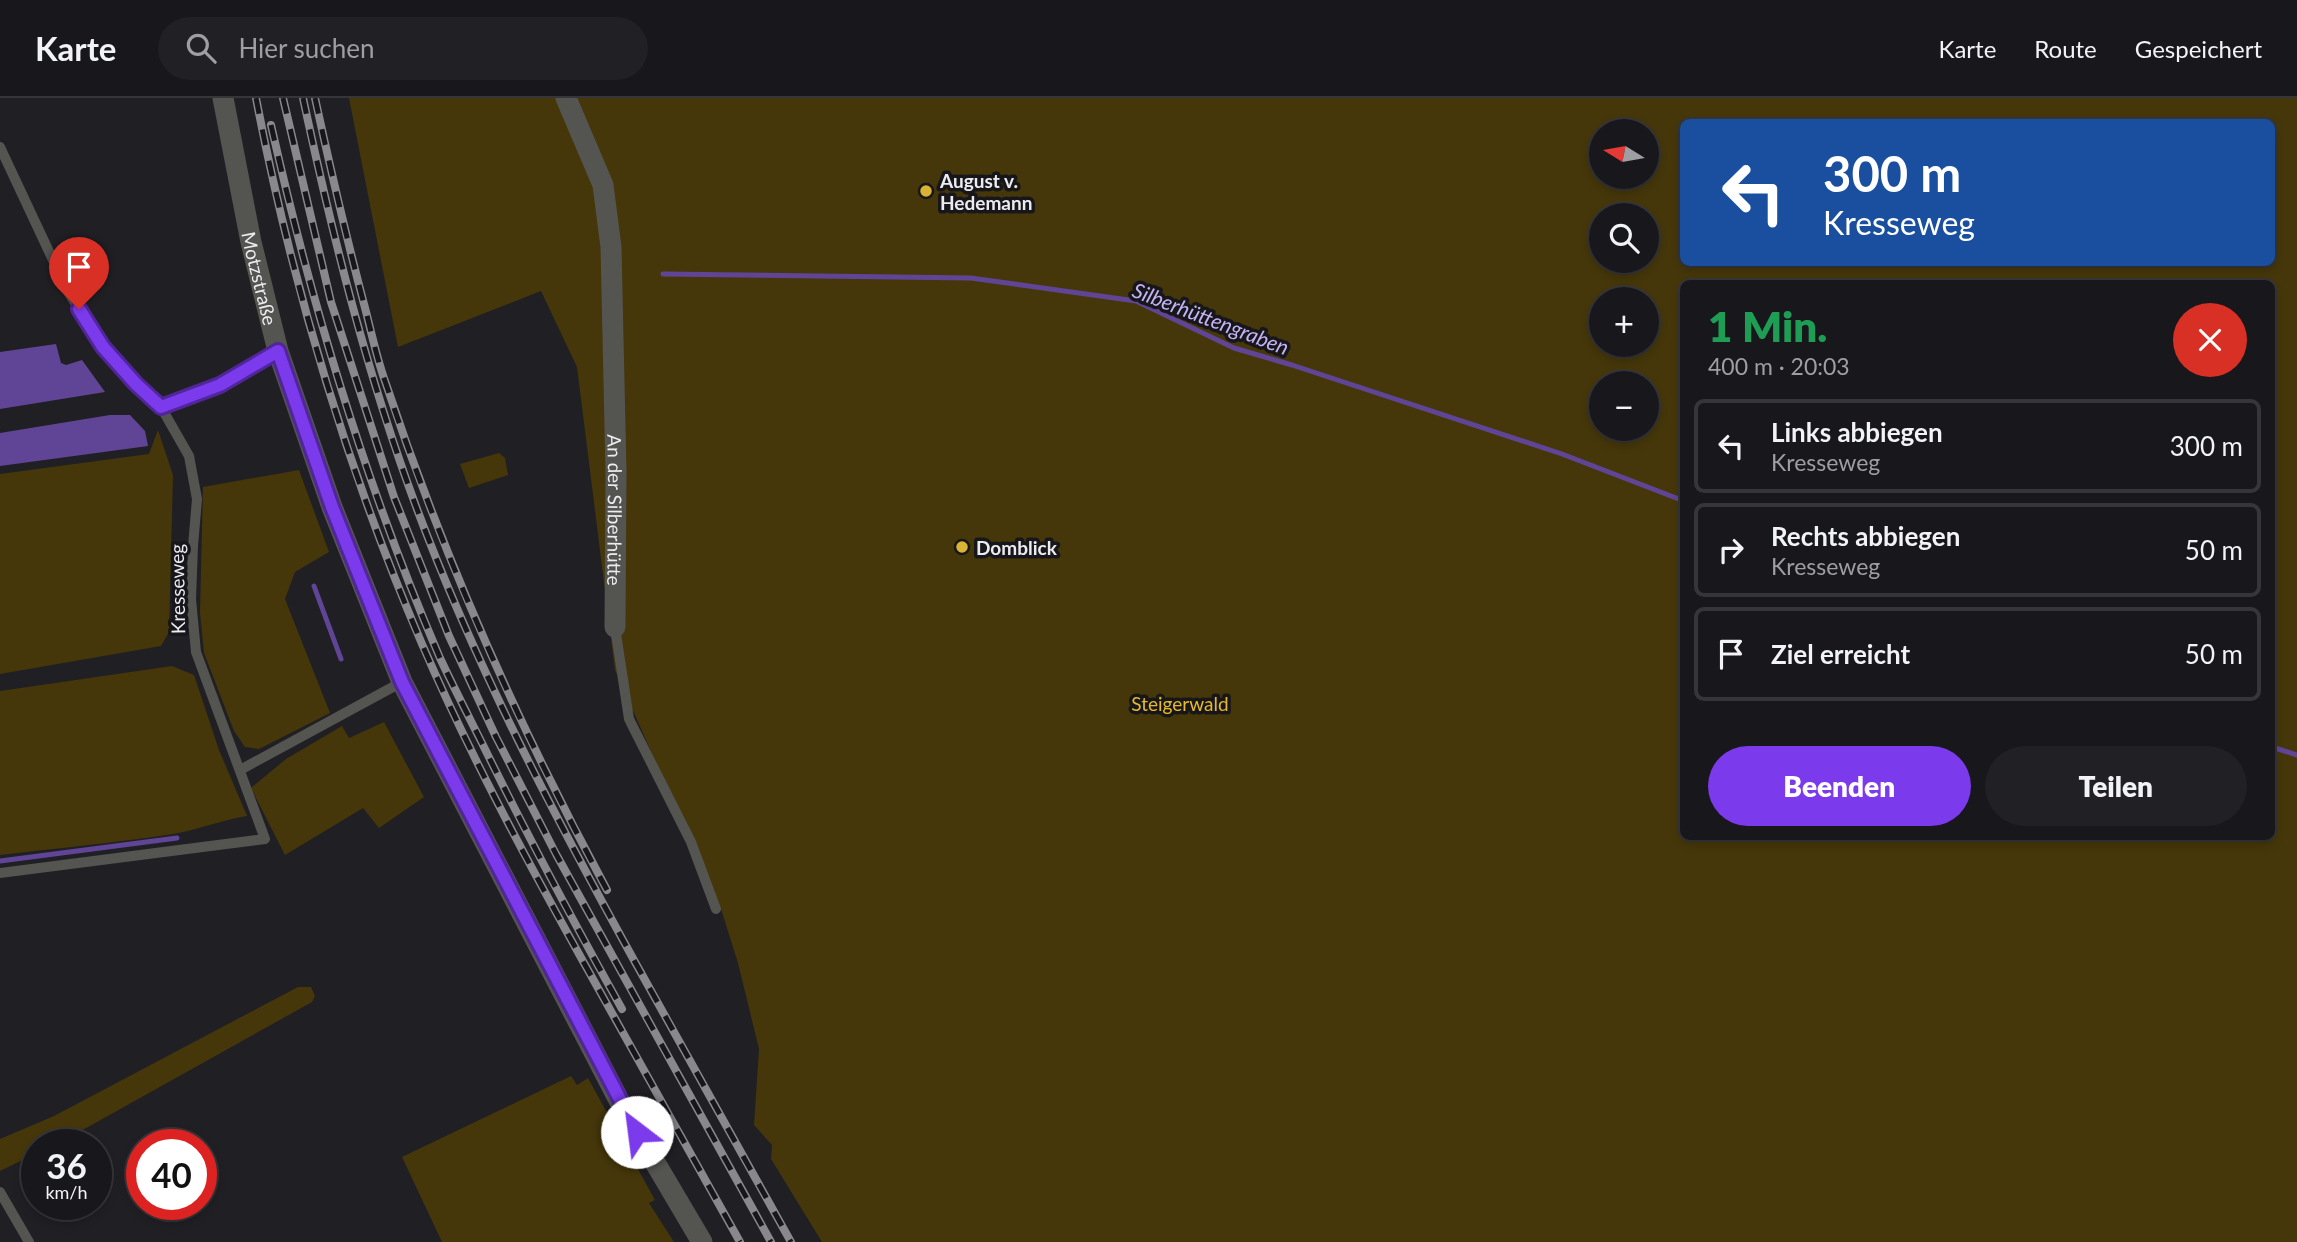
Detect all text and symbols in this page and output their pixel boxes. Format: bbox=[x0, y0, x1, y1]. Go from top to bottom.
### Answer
search box bbox=[158, 17, 648, 80]
text: Karte bbox=[35, 28, 116, 68]
icon: search bbox=[182, 29, 220, 67]
text: Hier suchen bbox=[238, 32, 375, 64]
text: Karte bbox=[1939, 34, 1996, 63]
text: Route bbox=[2034, 34, 2097, 63]
text: Gespeichert bbox=[2135, 34, 2262, 63]
north arrow bbox=[1589, 119, 1659, 189]
map controls bbox=[1589, 119, 1659, 441]
text: 300 m bbox=[1823, 144, 1961, 202]
icon: left bbox=[1708, 147, 1799, 238]
place label: August v. Hedemann bbox=[939, 169, 1032, 214]
marker: August v. Hedemann bbox=[918, 183, 934, 199]
button: search bbox=[1589, 203, 1659, 273]
text: Kresseweg bbox=[1823, 203, 1975, 242]
street label: Motzstraße bbox=[238, 229, 283, 327]
pin bbox=[49, 237, 109, 309]
icon: arrive bbox=[60, 248, 98, 286]
water label: Silberhüttengraben bbox=[1129, 277, 1293, 359]
button: + bbox=[1589, 287, 1659, 357]
text: 1 Min. bbox=[1708, 301, 1827, 351]
button: close bbox=[2173, 303, 2247, 377]
text: 400 m · 20:03 bbox=[1708, 352, 1850, 380]
button: − bbox=[1589, 371, 1659, 441]
text: Links abbiegen bbox=[1771, 416, 1943, 448]
icon: left bbox=[1712, 427, 1750, 465]
text: 300 m bbox=[2170, 430, 2243, 462]
street label: An der Silberhütte bbox=[604, 434, 628, 586]
text: Kresseweg bbox=[1771, 448, 1880, 476]
text: Rechts abbiegen bbox=[1771, 520, 1960, 552]
icon: right bbox=[1712, 531, 1750, 569]
text: 50 m bbox=[2185, 534, 2243, 566]
place label: Domblick bbox=[976, 536, 1058, 559]
marker: Domblick bbox=[954, 539, 970, 555]
street label: Kresseweg bbox=[165, 544, 189, 634]
text: Kresseweg bbox=[1771, 552, 1880, 580]
icon: arrive bbox=[1712, 635, 1750, 673]
text: Ziel erreicht bbox=[1771, 638, 1910, 670]
text: 50 m bbox=[2185, 638, 2243, 670]
park label: Steigerwald bbox=[1131, 692, 1229, 715]
button: Beenden bbox=[1708, 746, 1971, 826]
button: Teilen bbox=[1985, 746, 2247, 826]
position arrow bbox=[600, 1095, 674, 1169]
speed limit sign: 40 bbox=[126, 1129, 217, 1220]
text: 36 bbox=[46, 1144, 87, 1186]
text: km/h bbox=[45, 1181, 88, 1203]

